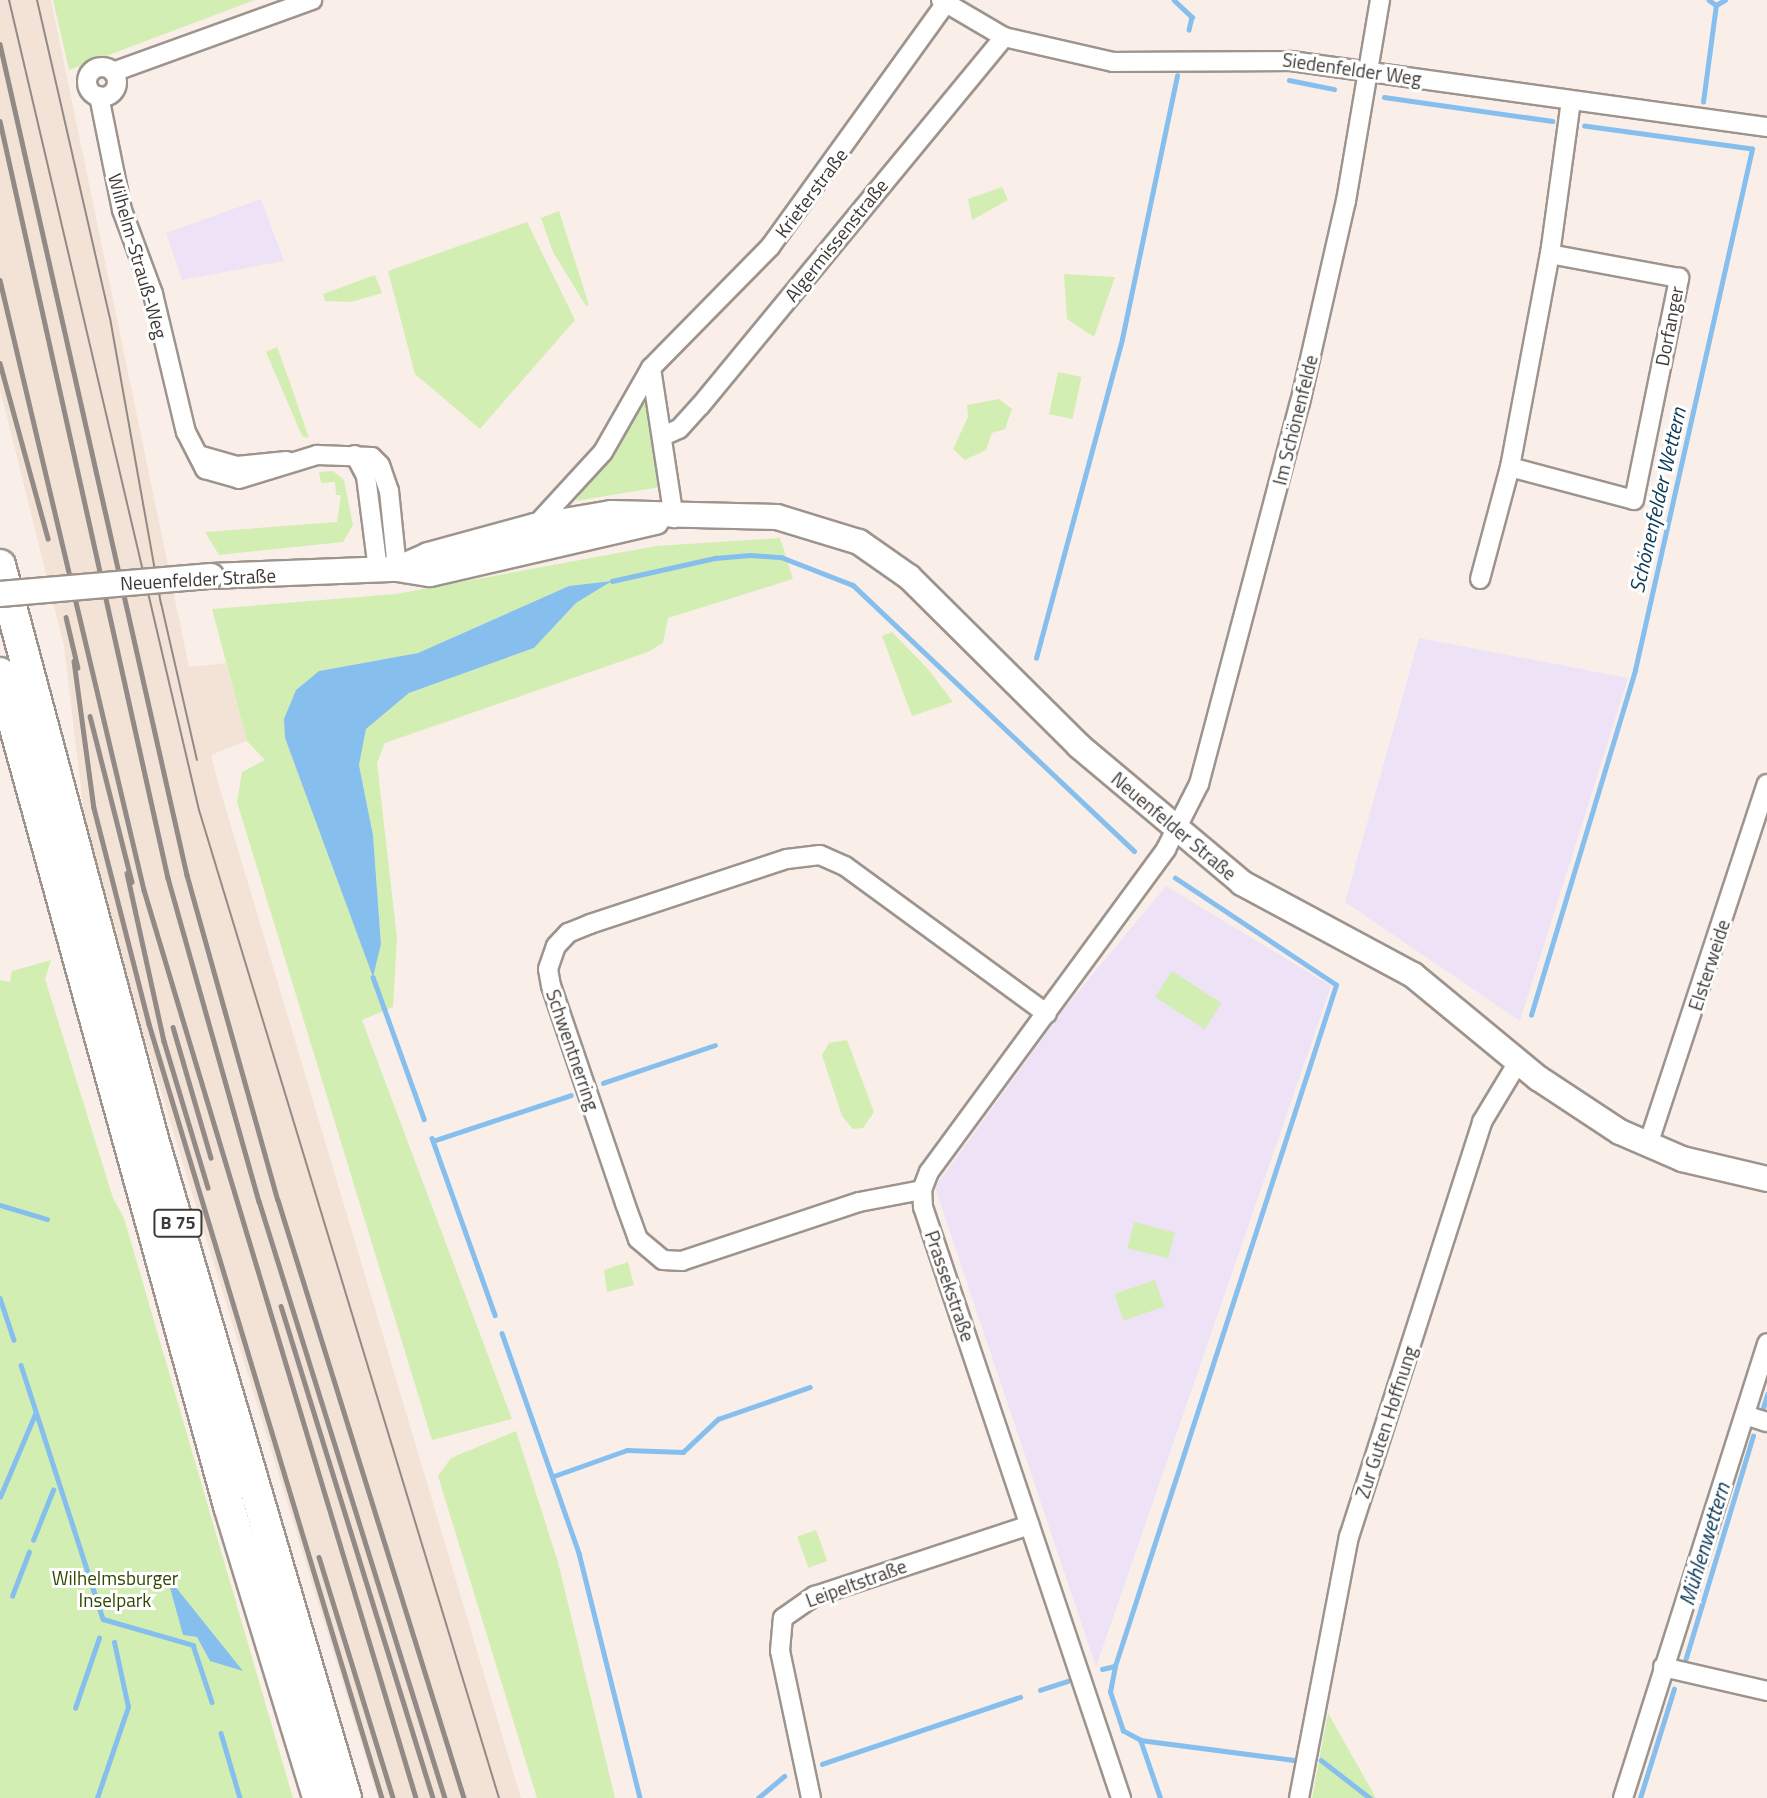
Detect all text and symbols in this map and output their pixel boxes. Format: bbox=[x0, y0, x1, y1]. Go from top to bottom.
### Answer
street label: Siedenfelder Weg bbox=[1281, 48, 1423, 90]
street label: Krieterstraße bbox=[770, 144, 852, 242]
street label: Wilhelm-Strauß-Weg bbox=[103, 171, 173, 341]
street label: Algermissenstraße bbox=[780, 174, 892, 306]
street label: Dorfanger bbox=[1650, 284, 1688, 368]
street label: Im Schönenfelde bbox=[1268, 353, 1322, 487]
water label: Schönenfelder Wettern bbox=[1623, 405, 1691, 595]
street label: Neuenfelder Straße bbox=[119, 564, 277, 594]
street label: Neuenfelder Straße bbox=[1107, 767, 1241, 885]
street label: Elsterweide bbox=[1684, 917, 1734, 1013]
street label: Schwentnerring bbox=[542, 986, 604, 1114]
road number: B 75 bbox=[152, 1208, 204, 1238]
street label: Prassekstraße bbox=[920, 1228, 980, 1344]
street label: Zur Guten Hoffnung bbox=[1351, 1343, 1421, 1501]
water label: Mühlenwettern bbox=[1673, 1480, 1735, 1608]
street label: Leipeltstraße bbox=[803, 1554, 909, 1612]
park label: Wilhelmsburger Inselpark bbox=[52, 1567, 178, 1611]

